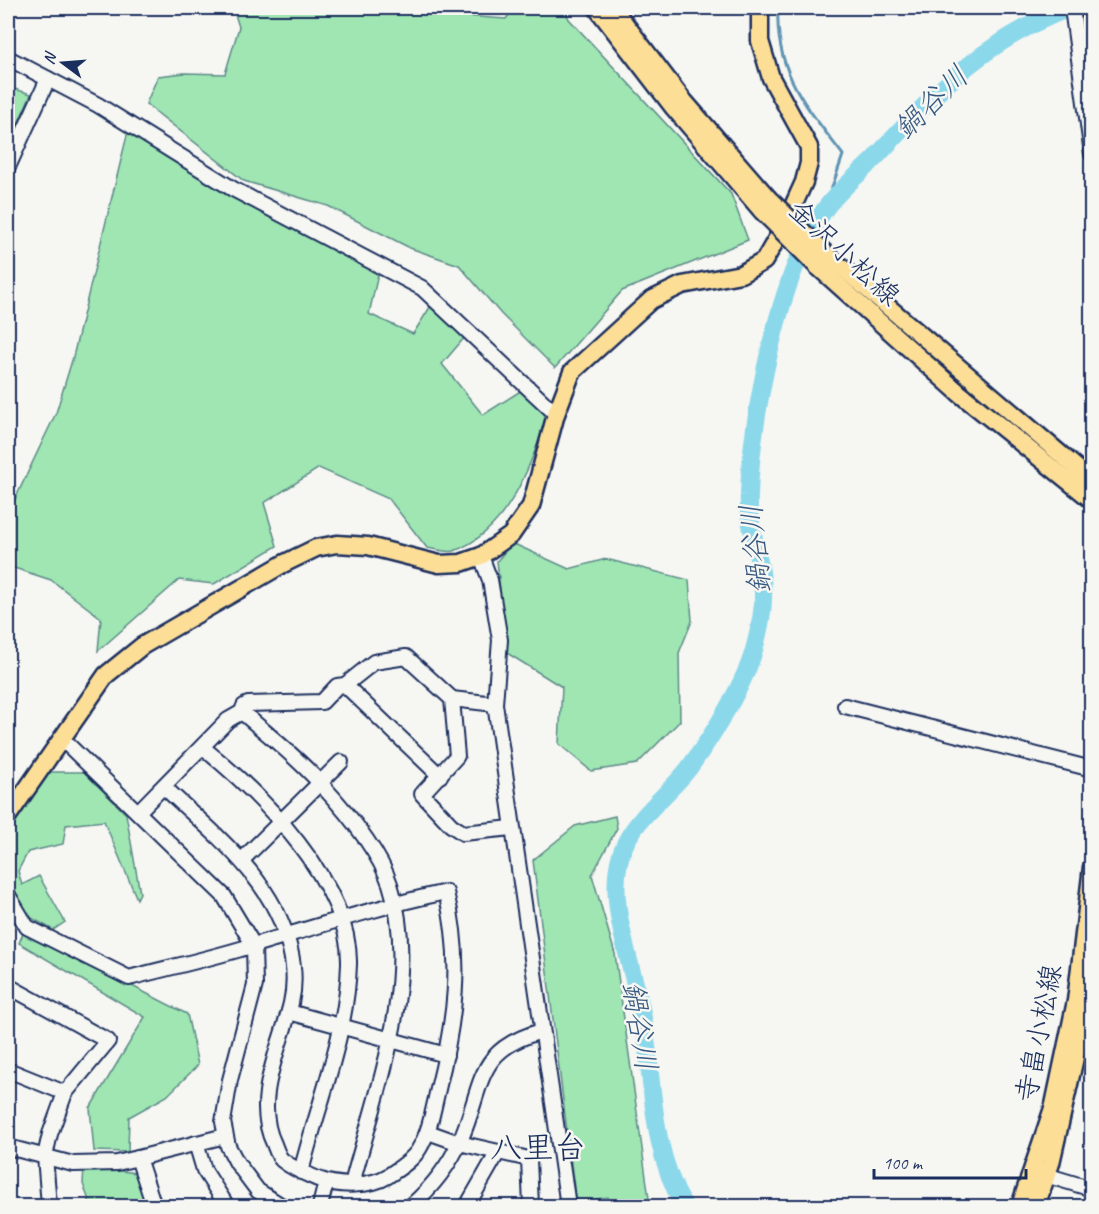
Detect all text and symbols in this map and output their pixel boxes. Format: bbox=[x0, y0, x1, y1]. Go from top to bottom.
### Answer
north arrow bbox=[33, 33, 93, 93]
text: N bbox=[39, 49, 61, 67]
water label: 鍋谷川 bbox=[885, 57, 977, 147]
street label: 金沢小松線 bbox=[782, 192, 908, 313]
water label: 鍋谷川 bbox=[731, 502, 779, 596]
street label: 寺畠小松線 bbox=[1008, 961, 1069, 1105]
water label: 鍋谷川 bbox=[614, 979, 666, 1073]
district label: 八里台 bbox=[490, 1127, 586, 1168]
scale bar bbox=[874, 1142, 1026, 1180]
text: 100 m bbox=[883, 1152, 924, 1174]

